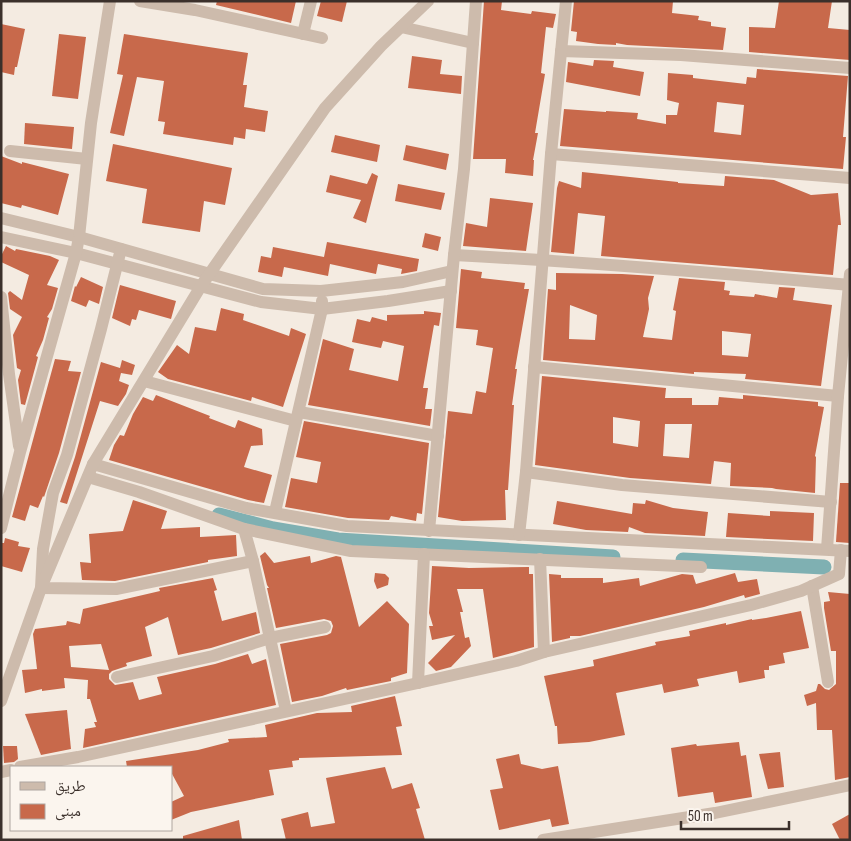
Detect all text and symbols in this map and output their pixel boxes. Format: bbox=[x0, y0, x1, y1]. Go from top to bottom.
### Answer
legend bbox=[10, 766, 172, 831]
text: طريق bbox=[55, 777, 86, 796]
scale bar bbox=[681, 798, 788, 830]
text: مبنى bbox=[55, 802, 81, 821]
text: 50 m bbox=[688, 807, 713, 826]

